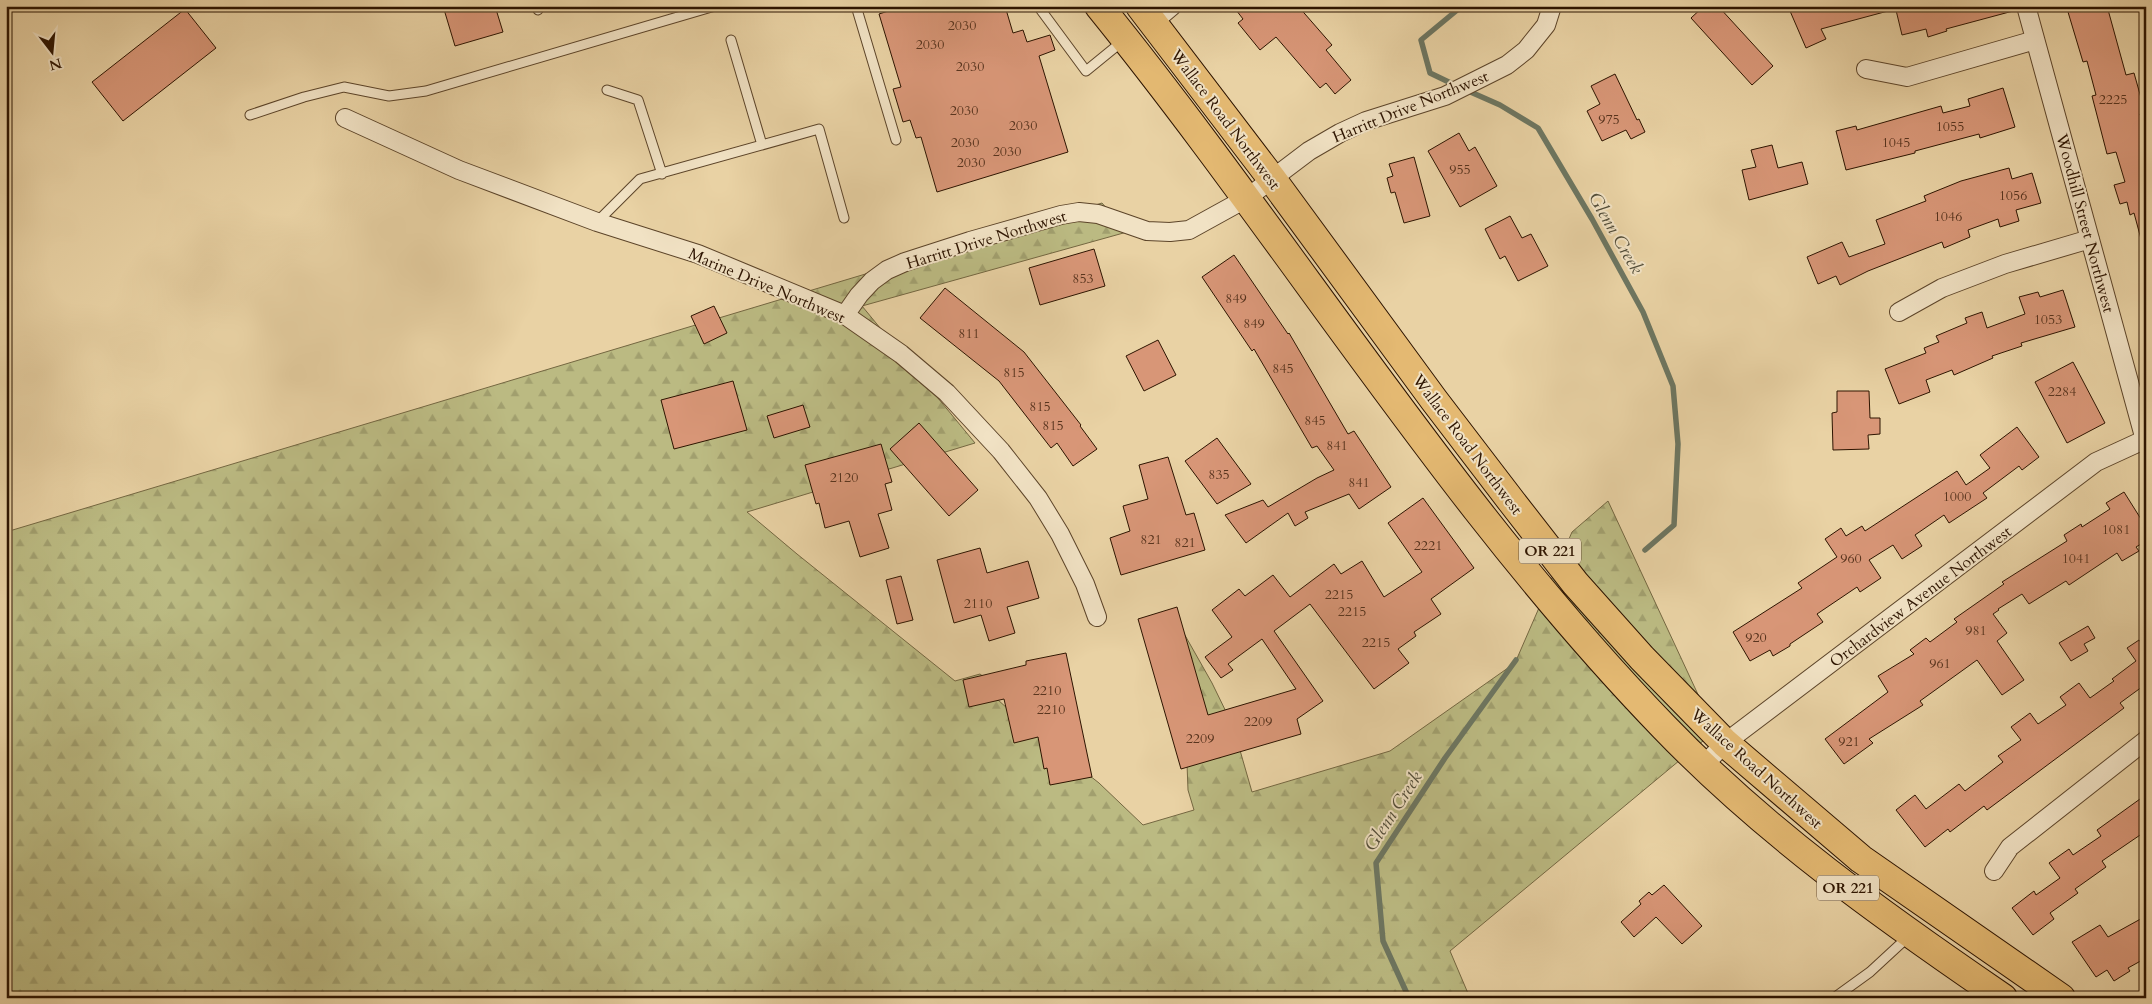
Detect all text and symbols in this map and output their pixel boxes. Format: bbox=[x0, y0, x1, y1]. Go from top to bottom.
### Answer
house number: 2030 bbox=[948, 16, 976, 35]
north arrow bbox=[28, 28, 78, 78]
house number: 2030 bbox=[916, 35, 944, 54]
street label: Wallace Road Northwest bbox=[1165, 44, 1285, 194]
text: N bbox=[47, 53, 64, 75]
house number: 2030 bbox=[956, 57, 984, 76]
street label: Harritt Drive Northwest bbox=[1329, 66, 1492, 148]
house number: 2225 bbox=[2099, 90, 2127, 109]
house number: 2030 bbox=[950, 101, 978, 120]
house number: 975 bbox=[1598, 110, 1620, 129]
house number: 2030 bbox=[1009, 116, 1037, 135]
house number: 1055 bbox=[1936, 117, 1964, 136]
street label: Woodhill Street Northwest bbox=[2050, 130, 2120, 315]
house number: 2030 bbox=[951, 133, 979, 152]
house number: 1045 bbox=[1882, 133, 1910, 152]
house number: 2030 bbox=[993, 142, 1021, 161]
house number: 2030 bbox=[957, 153, 985, 172]
house number: 955 bbox=[1449, 160, 1471, 179]
house number: 1056 bbox=[1999, 186, 2027, 205]
water label: Glenn Creek bbox=[1582, 188, 1649, 279]
street label: Harritt Drive Northwest bbox=[904, 205, 1069, 275]
house number: 1046 bbox=[1934, 207, 1962, 226]
street label: Marine Drive Northwest bbox=[685, 243, 848, 329]
house number: 853 bbox=[1072, 269, 1094, 288]
house number: 849 bbox=[1225, 289, 1247, 308]
house number: 1053 bbox=[2034, 310, 2062, 329]
house number: 849 bbox=[1243, 314, 1265, 333]
house number: 811 bbox=[958, 324, 980, 343]
house number: 845 bbox=[1272, 359, 1294, 378]
house number: 815 bbox=[1003, 363, 1025, 382]
street label: Wallace Road Northwest bbox=[1407, 369, 1527, 519]
house number: 2284 bbox=[2048, 382, 2076, 401]
house number: 815 bbox=[1029, 397, 1051, 416]
house number: 845 bbox=[1304, 411, 1326, 430]
house number: 815 bbox=[1042, 416, 1064, 435]
house number: 841 bbox=[1326, 436, 1348, 455]
house number: 835 bbox=[1208, 465, 1230, 484]
house number: 2120 bbox=[830, 468, 858, 487]
house number: 841 bbox=[1348, 473, 1370, 492]
house number: 1000 bbox=[1943, 487, 1971, 506]
house number: 1081 bbox=[2102, 520, 2130, 539]
street label: Orchardview Avenue Northwest bbox=[1825, 521, 2016, 673]
house number: 821 bbox=[1140, 530, 1162, 549]
house number: 821 bbox=[1174, 533, 1196, 552]
house number: 2221 bbox=[1414, 536, 1442, 555]
road number: OR 221 bbox=[1519, 538, 1581, 564]
house number: 960 bbox=[1840, 549, 1862, 568]
house number: 1041 bbox=[2062, 549, 2090, 568]
house number: 2215 bbox=[1325, 585, 1353, 604]
house number: 2110 bbox=[964, 594, 992, 613]
house number: 2215 bbox=[1338, 602, 1366, 621]
house number: 981 bbox=[1965, 621, 1987, 640]
house number: 920 bbox=[1745, 628, 1767, 647]
house number: 2215 bbox=[1362, 633, 1390, 652]
house number: 961 bbox=[1929, 654, 1951, 673]
house number: 2210 bbox=[1033, 681, 1061, 700]
house number: 2210 bbox=[1037, 700, 1065, 719]
street label: Wallace Road Northwest bbox=[1685, 703, 1827, 834]
house number: 2209 bbox=[1244, 712, 1272, 731]
house number: 2209 bbox=[1186, 729, 1214, 748]
house number: 921 bbox=[1838, 732, 1860, 751]
water label: Glenn Creek bbox=[1358, 766, 1429, 856]
road number: OR 221 bbox=[1817, 876, 1879, 900]

